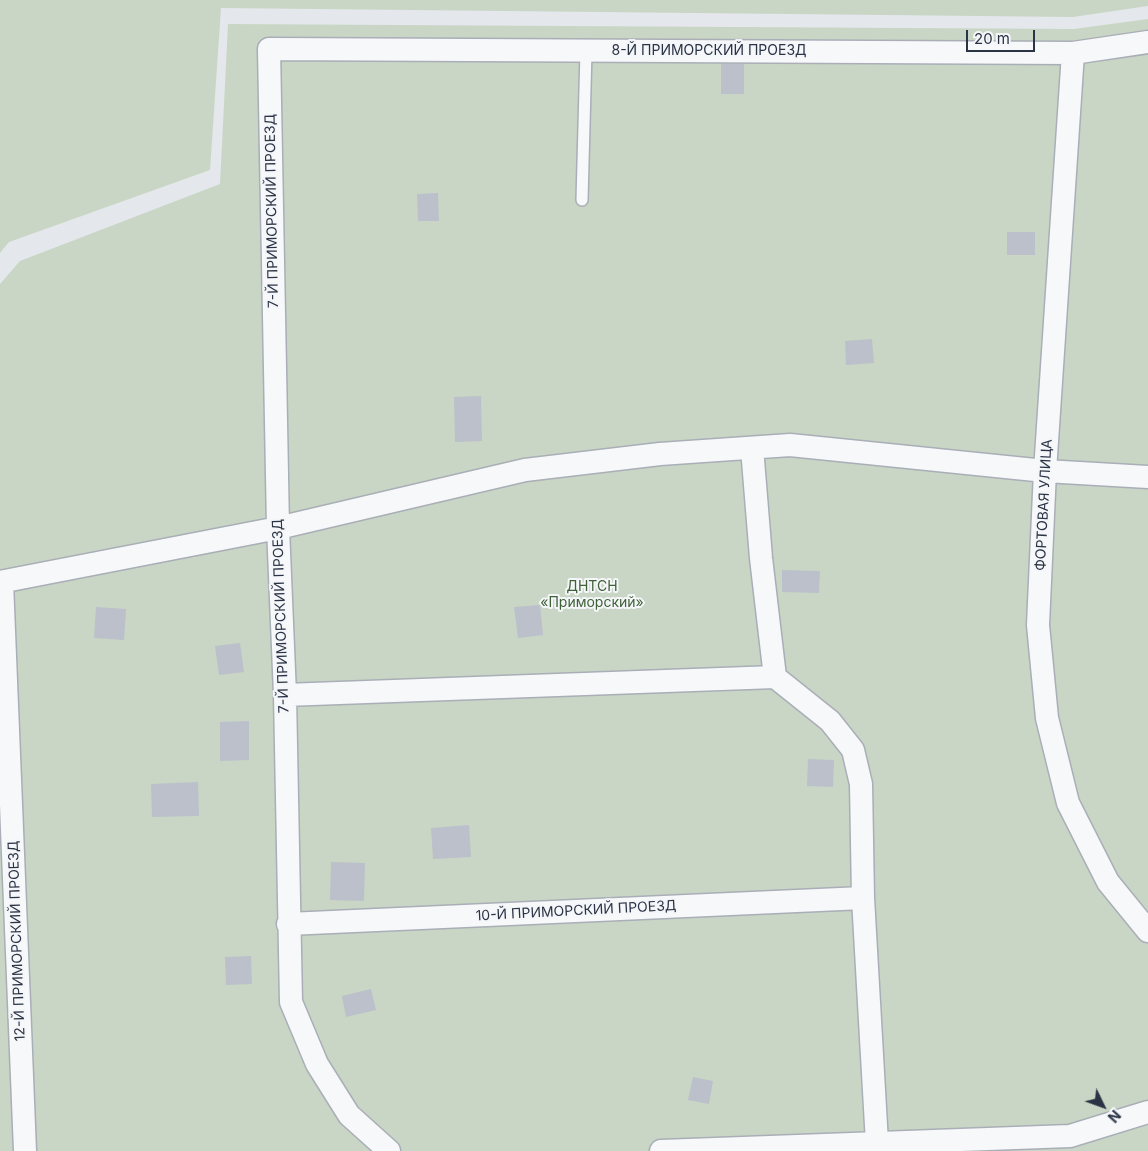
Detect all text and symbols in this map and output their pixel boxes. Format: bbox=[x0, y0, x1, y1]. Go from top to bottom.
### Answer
scale bar bbox=[968, 20, 1037, 52]
text: 20 m bbox=[974, 29, 1010, 48]
street label: 8-Й ПРИМОРСКИЙ ПРОЕЗД bbox=[611, 43, 807, 59]
street label: 7-Й ПРИМОРСКИЙ ПРОЕЗД bbox=[262, 114, 282, 308]
street label: ФОРТОВАЯ УЛИЦА bbox=[1032, 439, 1056, 571]
street label: 7-Й ПРИМОРСКИЙ ПРОЕЗД bbox=[269, 519, 293, 713]
park label: ДНТСН «Приморский» bbox=[540, 579, 644, 612]
street label: 12-Й ПРИМОРСКИЙ ПРОЕЗД bbox=[5, 840, 29, 1042]
street label: 10-Й ПРИМОРСКИЙ ПРОЕЗД bbox=[475, 897, 677, 925]
north arrow bbox=[1078, 1081, 1128, 1131]
text: N bbox=[1105, 1107, 1124, 1126]

